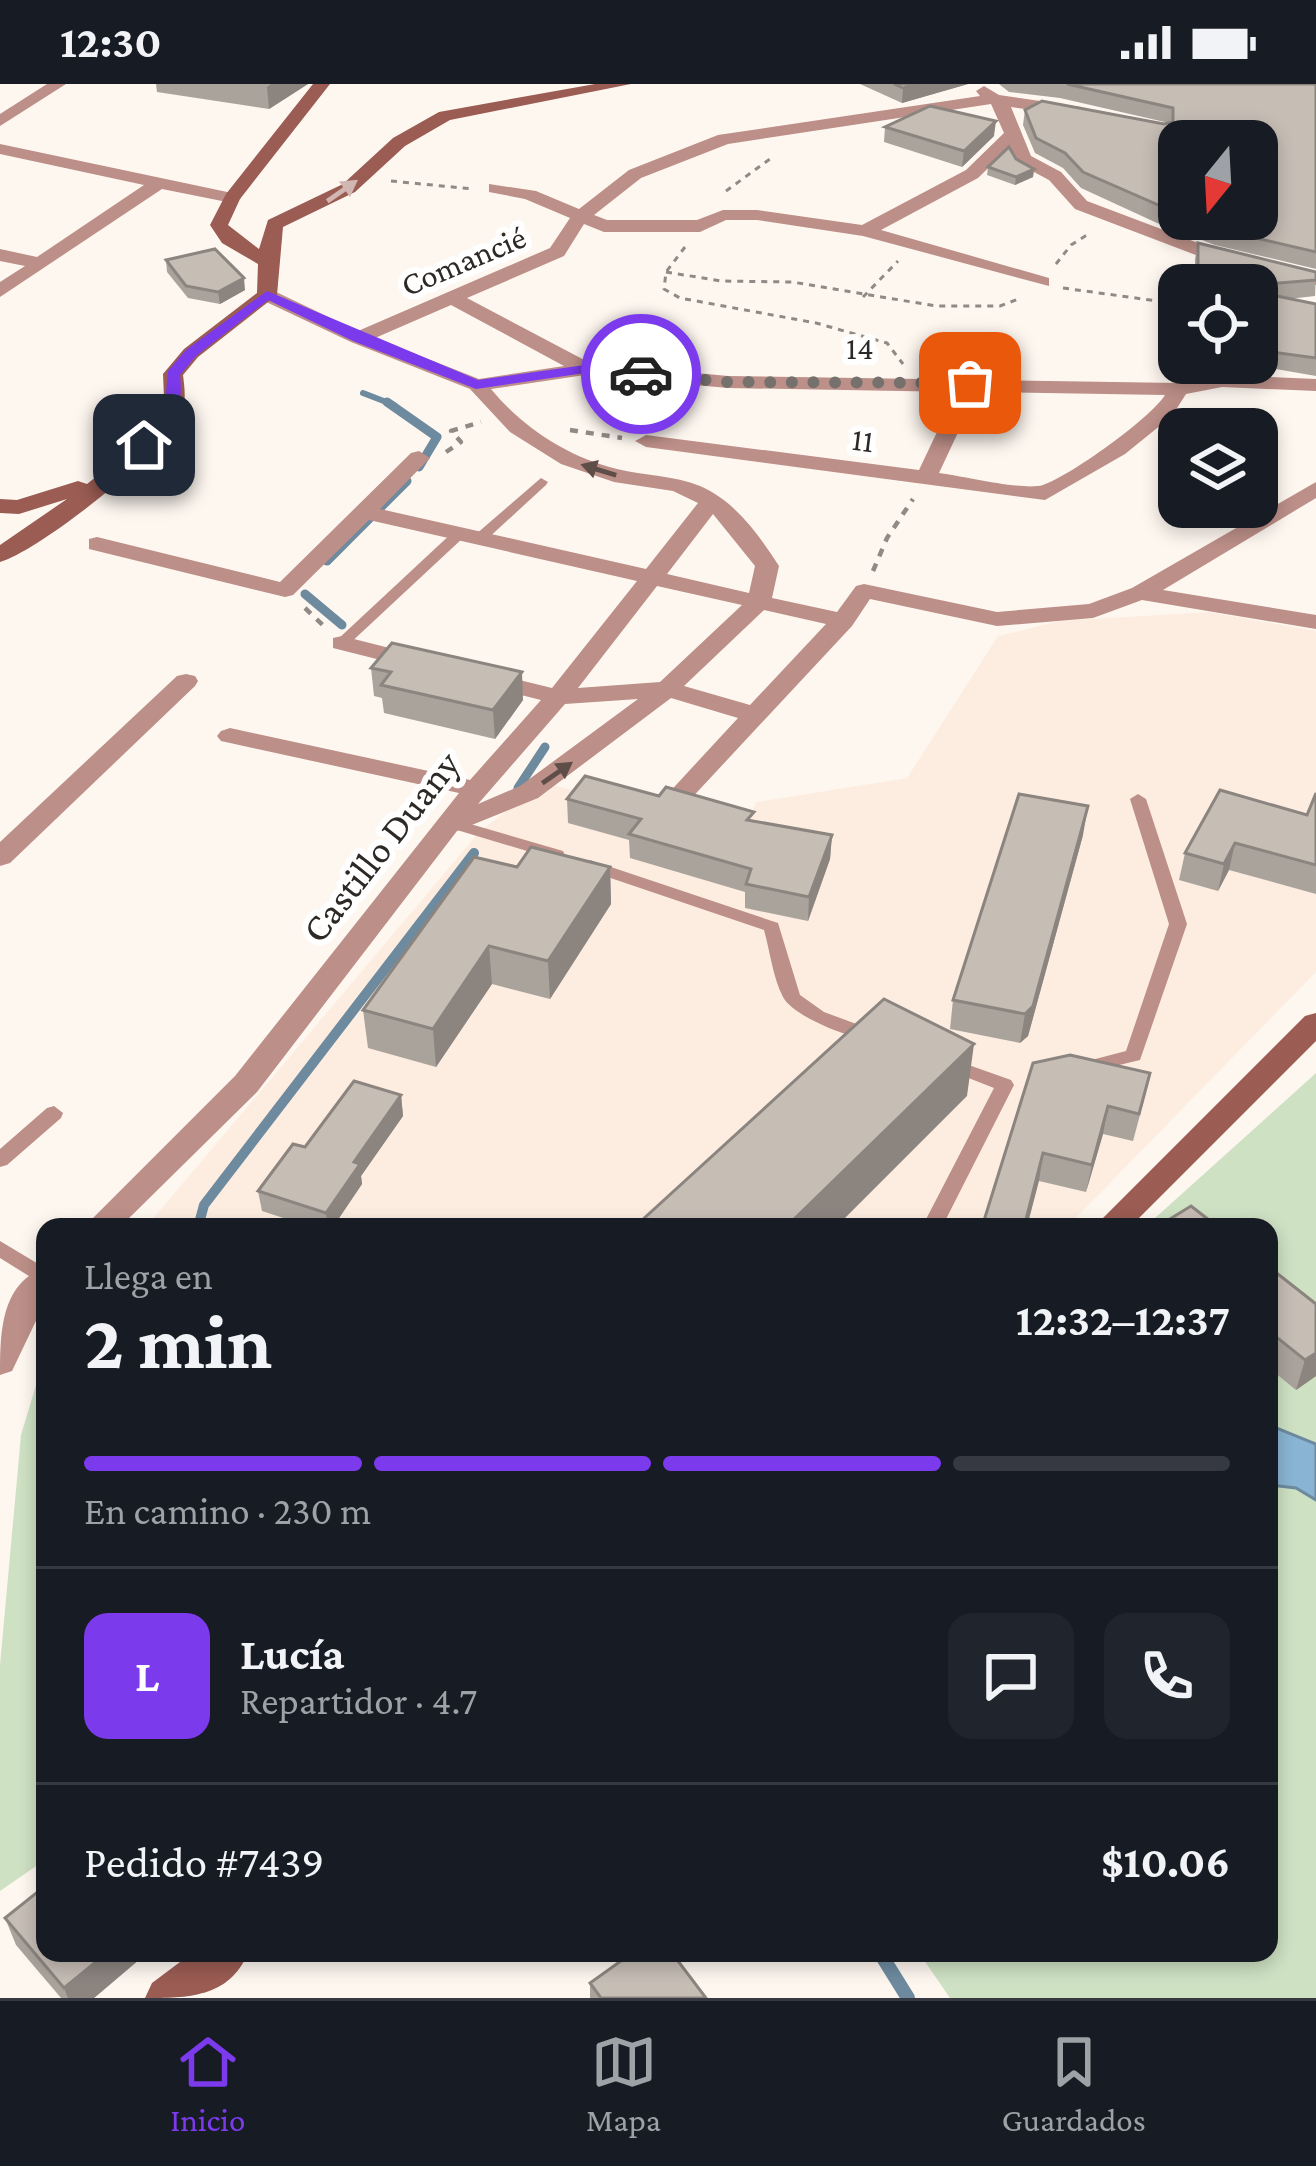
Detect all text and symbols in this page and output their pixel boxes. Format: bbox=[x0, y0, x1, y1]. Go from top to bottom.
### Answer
text: 12:30 bbox=[60, 17, 162, 67]
north arrow bbox=[1158, 120, 1278, 240]
map controls bbox=[1158, 120, 1278, 528]
one-way arrow bbox=[325, 180, 358, 203]
street label: Comancié bbox=[395, 218, 531, 303]
button: locate bbox=[1158, 264, 1278, 384]
courier bbox=[581, 314, 701, 434]
street label: 14 bbox=[846, 329, 874, 366]
pin bbox=[919, 332, 1021, 434]
icon: car bbox=[608, 341, 674, 407]
icon: bag bbox=[937, 350, 1003, 416]
pin bbox=[93, 394, 195, 496]
button: layers bbox=[1158, 408, 1278, 528]
icon: home bbox=[111, 412, 177, 478]
street label: 11 bbox=[850, 420, 876, 459]
one-way arrow bbox=[580, 459, 617, 478]
street label: Castillo Duany bbox=[293, 742, 470, 951]
one-way arrow bbox=[541, 762, 574, 785]
text: Llega en bbox=[84, 1254, 213, 1297]
text: 12:32–12:37 bbox=[1016, 1295, 1230, 1345]
text: 2 min bbox=[84, 1298, 272, 1385]
text: En camino · 230 m bbox=[84, 1489, 371, 1532]
button: chat bbox=[948, 1613, 1074, 1739]
button: phone bbox=[1104, 1613, 1230, 1739]
text: Lucía bbox=[240, 1629, 344, 1679]
text: L bbox=[135, 1651, 159, 1701]
text: Repartidor · 4.7 bbox=[240, 1679, 477, 1722]
text: Pedido #7439 bbox=[84, 1837, 324, 1887]
text: $10.06 bbox=[1101, 1837, 1230, 1887]
tab: Inicio bbox=[170, 2029, 245, 2138]
tab: Mapa bbox=[586, 2029, 661, 2138]
tab: Guardados bbox=[1002, 2029, 1146, 2138]

